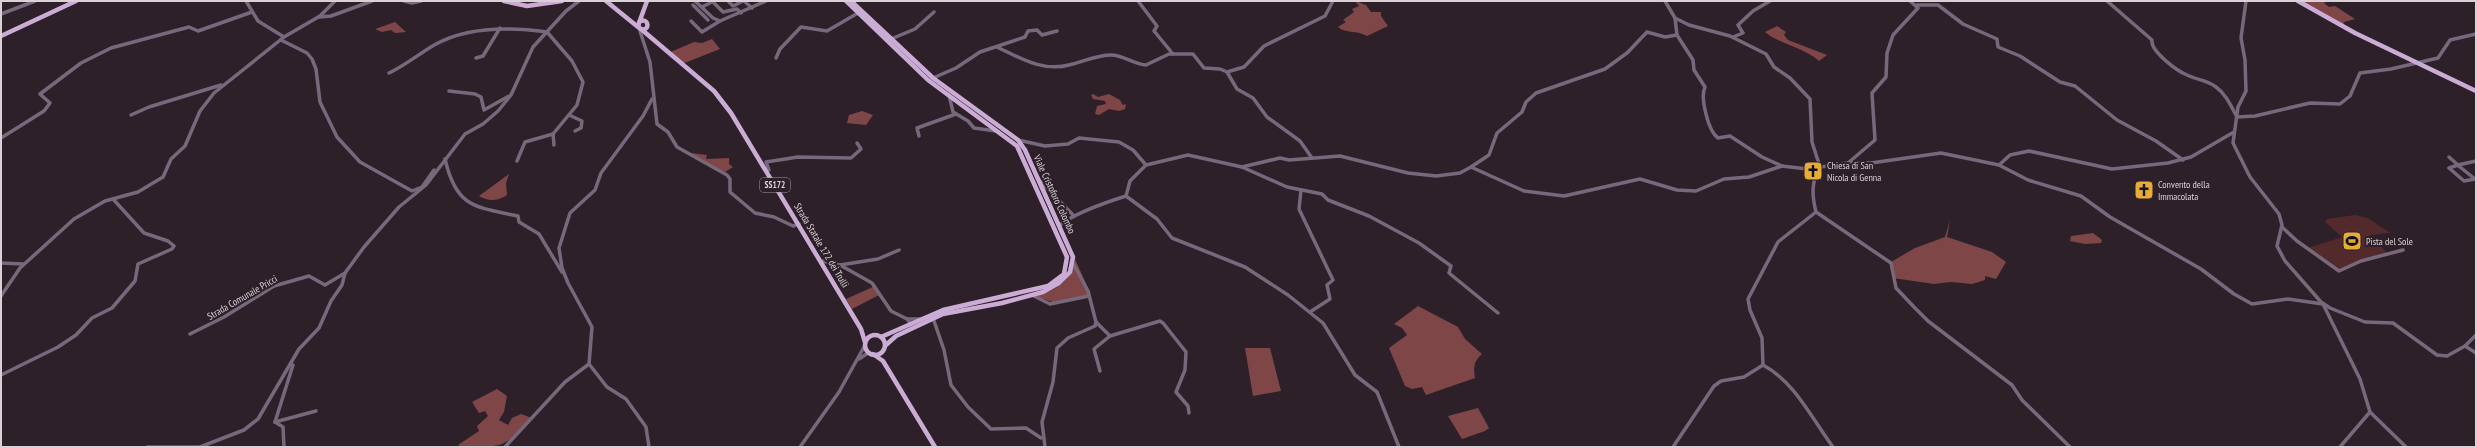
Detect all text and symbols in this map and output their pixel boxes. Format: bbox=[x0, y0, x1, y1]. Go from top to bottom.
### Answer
street label: Viale Cristoforo Colombo bbox=[1030, 152, 1078, 236]
place label: Chiesa di San Nicola di Genna bbox=[1827, 159, 1881, 184]
church icon: Chiesa di San Nicola di Genna bbox=[1802, 160, 1824, 182]
road number: SS172 bbox=[760, 178, 790, 192]
place label: Convento della Immacolata bbox=[2158, 178, 2210, 203]
church icon: Convento della Immacolata bbox=[2133, 179, 2155, 201]
street label: Strada Statale 172 dei Trulli bbox=[791, 201, 852, 290]
sports icon: Pista del Sole bbox=[2341, 230, 2363, 252]
place label: Pista del Sole bbox=[2366, 235, 2413, 248]
street label: Strada Comunale Pricci bbox=[205, 272, 280, 323]

